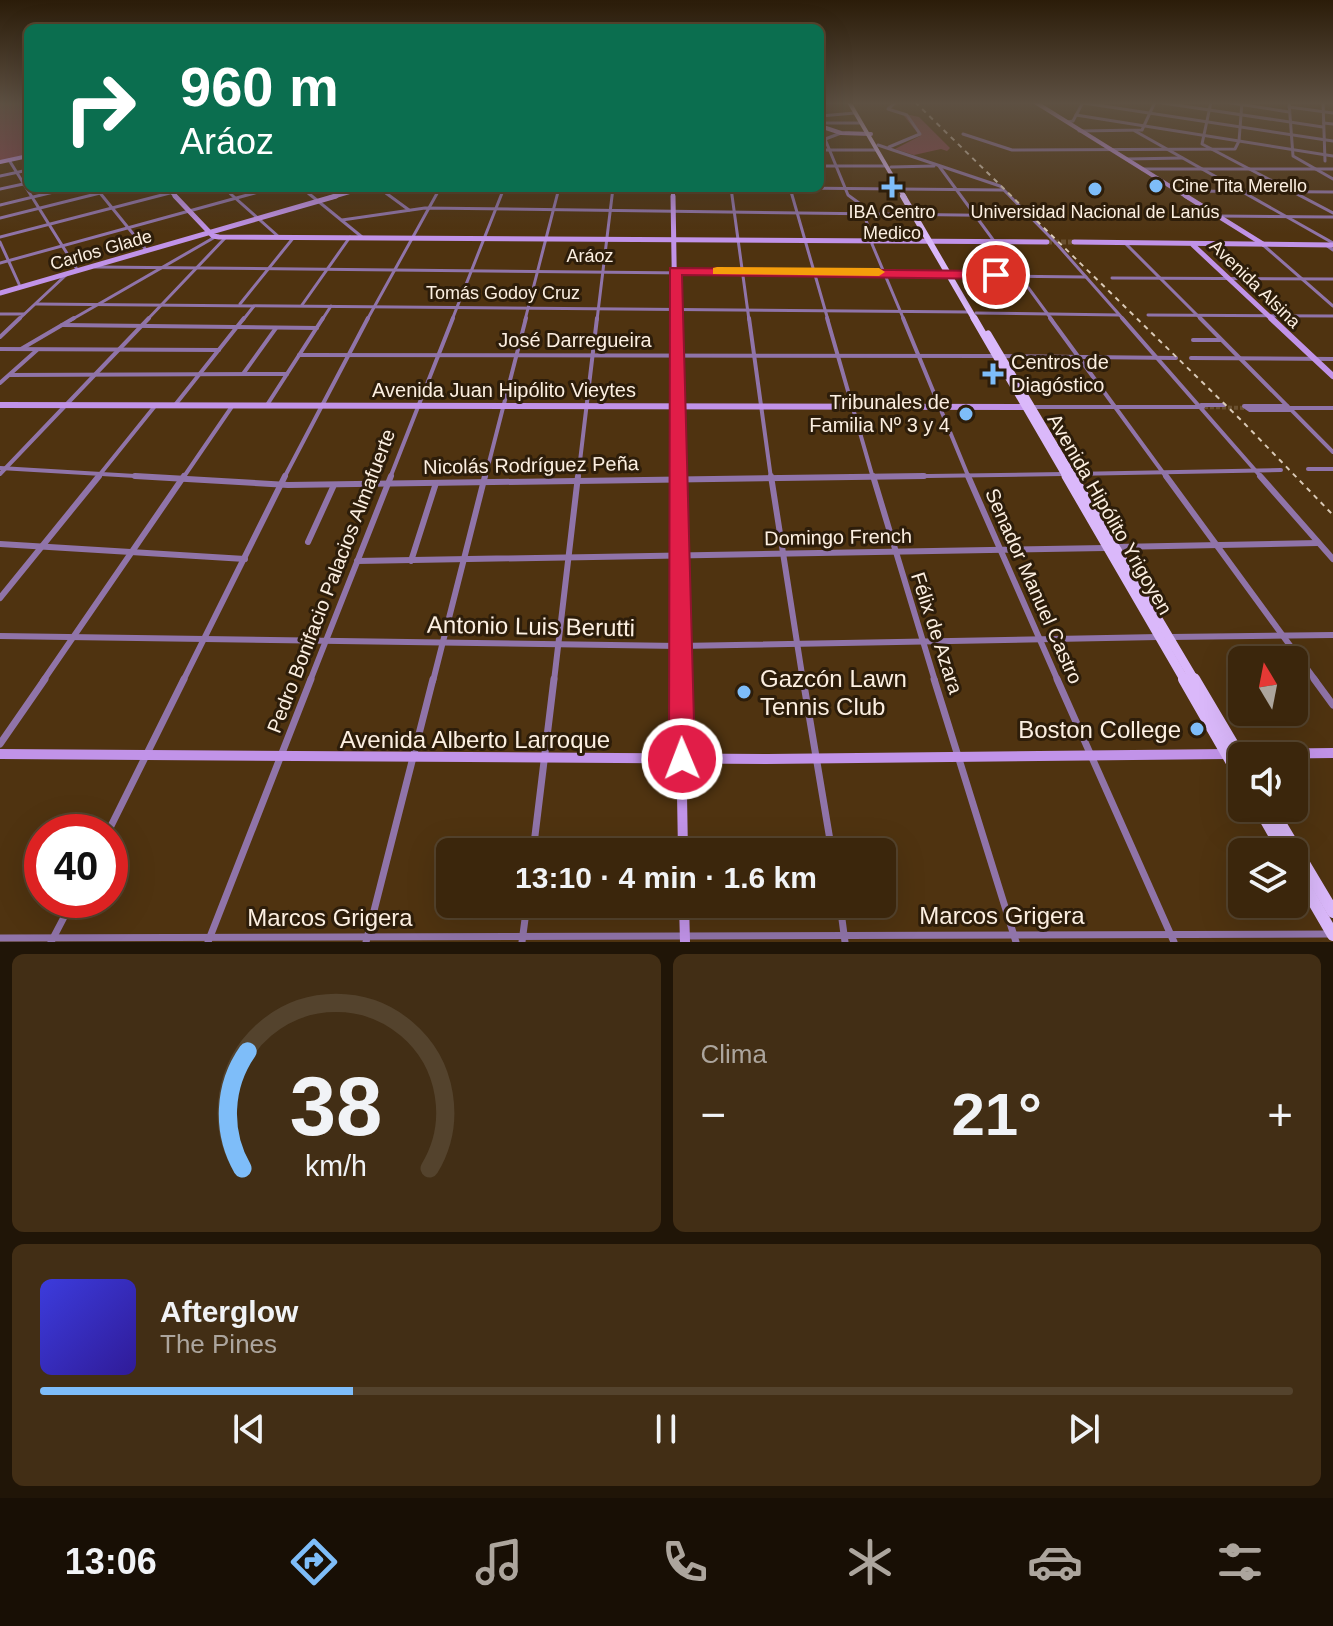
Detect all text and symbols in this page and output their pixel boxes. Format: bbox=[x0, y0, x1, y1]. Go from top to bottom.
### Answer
text: 960 m bbox=[180, 55, 339, 118]
icon: right bbox=[48, 56, 152, 160]
text: Aráoz bbox=[180, 121, 274, 162]
marker: IBA Centro Medico bbox=[881, 176, 903, 198]
place label: Cine Tita Merello bbox=[1172, 176, 1307, 196]
marker: Cine Tita Merello bbox=[1147, 177, 1165, 195]
marker: Universidad Nacional de Lanús bbox=[1086, 180, 1104, 198]
place label: IBA Centro Medico bbox=[848, 202, 936, 243]
place label: Universidad Nacional de Lanús bbox=[970, 202, 1220, 222]
street label: Carlos Glade bbox=[48, 226, 154, 274]
street label: Avenida Alsina bbox=[1206, 236, 1305, 333]
pin bbox=[962, 241, 1030, 309]
street label: Aráoz bbox=[566, 246, 614, 266]
icon: arrive bbox=[974, 253, 1018, 297]
street label: Tomás Godoy Cruz bbox=[426, 283, 580, 303]
street label: José Darregueira bbox=[498, 329, 653, 351]
place label: Centros de Diagóstico bbox=[1011, 351, 1109, 396]
marker: Centros de Diagóstico bbox=[982, 363, 1004, 385]
street label: Avenida Juan Hipólito Vieytes bbox=[372, 379, 636, 401]
place label: Tribunales de Familia Nº 3 y 4 bbox=[809, 391, 950, 436]
marker: Tribunales de Familia Nº 3 y 4 bbox=[957, 405, 975, 423]
street label: Avenida Hipólito Yrigoyen bbox=[1043, 410, 1177, 618]
street label: Pedro Bonifacio Palacios Almafuerte bbox=[263, 426, 399, 736]
street label: Nicolás Rodríguez Peña bbox=[423, 452, 640, 478]
street label: Senador Manuel Castro bbox=[981, 485, 1087, 687]
street label: Domingo French bbox=[764, 525, 912, 549]
street label: Félix de Azara bbox=[907, 569, 967, 697]
street label: Antonio Luis Berutti bbox=[427, 611, 635, 641]
north arrow bbox=[1228, 646, 1308, 726]
map controls bbox=[1228, 646, 1308, 918]
place label: Gazcón Lawn Tennis Club bbox=[760, 665, 907, 720]
marker: Gazcón Lawn Tennis Club bbox=[735, 683, 753, 701]
place label: Boston College bbox=[1018, 716, 1181, 743]
position arrow bbox=[640, 717, 724, 801]
marker: Boston College bbox=[1188, 720, 1206, 738]
street label: Avenida Alberto Larroque bbox=[340, 726, 610, 753]
button: sound bbox=[1228, 742, 1308, 822]
speed limit sign: 40 bbox=[24, 814, 128, 918]
button: layers bbox=[1228, 838, 1308, 918]
text: 13:10 · 4 min · 1.6 km bbox=[515, 861, 817, 894]
street label: Marcos Grigera bbox=[919, 902, 1085, 929]
street label: Marcos Grigera bbox=[247, 904, 413, 931]
text: Clima bbox=[701, 1039, 767, 1069]
text: 38 bbox=[290, 1060, 383, 1153]
text: 21° bbox=[951, 1081, 1042, 1148]
text: − bbox=[701, 1090, 726, 1139]
text: + bbox=[1267, 1090, 1293, 1139]
text: km/h bbox=[305, 1150, 367, 1182]
text: Afterglow bbox=[160, 1295, 298, 1328]
text: The Pines bbox=[160, 1329, 277, 1359]
icon: previous bbox=[227, 1407, 271, 1451]
icon: pause bbox=[644, 1407, 688, 1451]
icon: next bbox=[1062, 1407, 1106, 1451]
icon: directions bbox=[286, 1534, 342, 1590]
icon: music bbox=[471, 1534, 527, 1590]
icon: phone bbox=[657, 1534, 713, 1590]
icon: climate bbox=[842, 1534, 898, 1590]
icon: car bbox=[1027, 1534, 1083, 1590]
icon: filters bbox=[1212, 1534, 1268, 1590]
text: 13:06 bbox=[65, 1541, 157, 1582]

